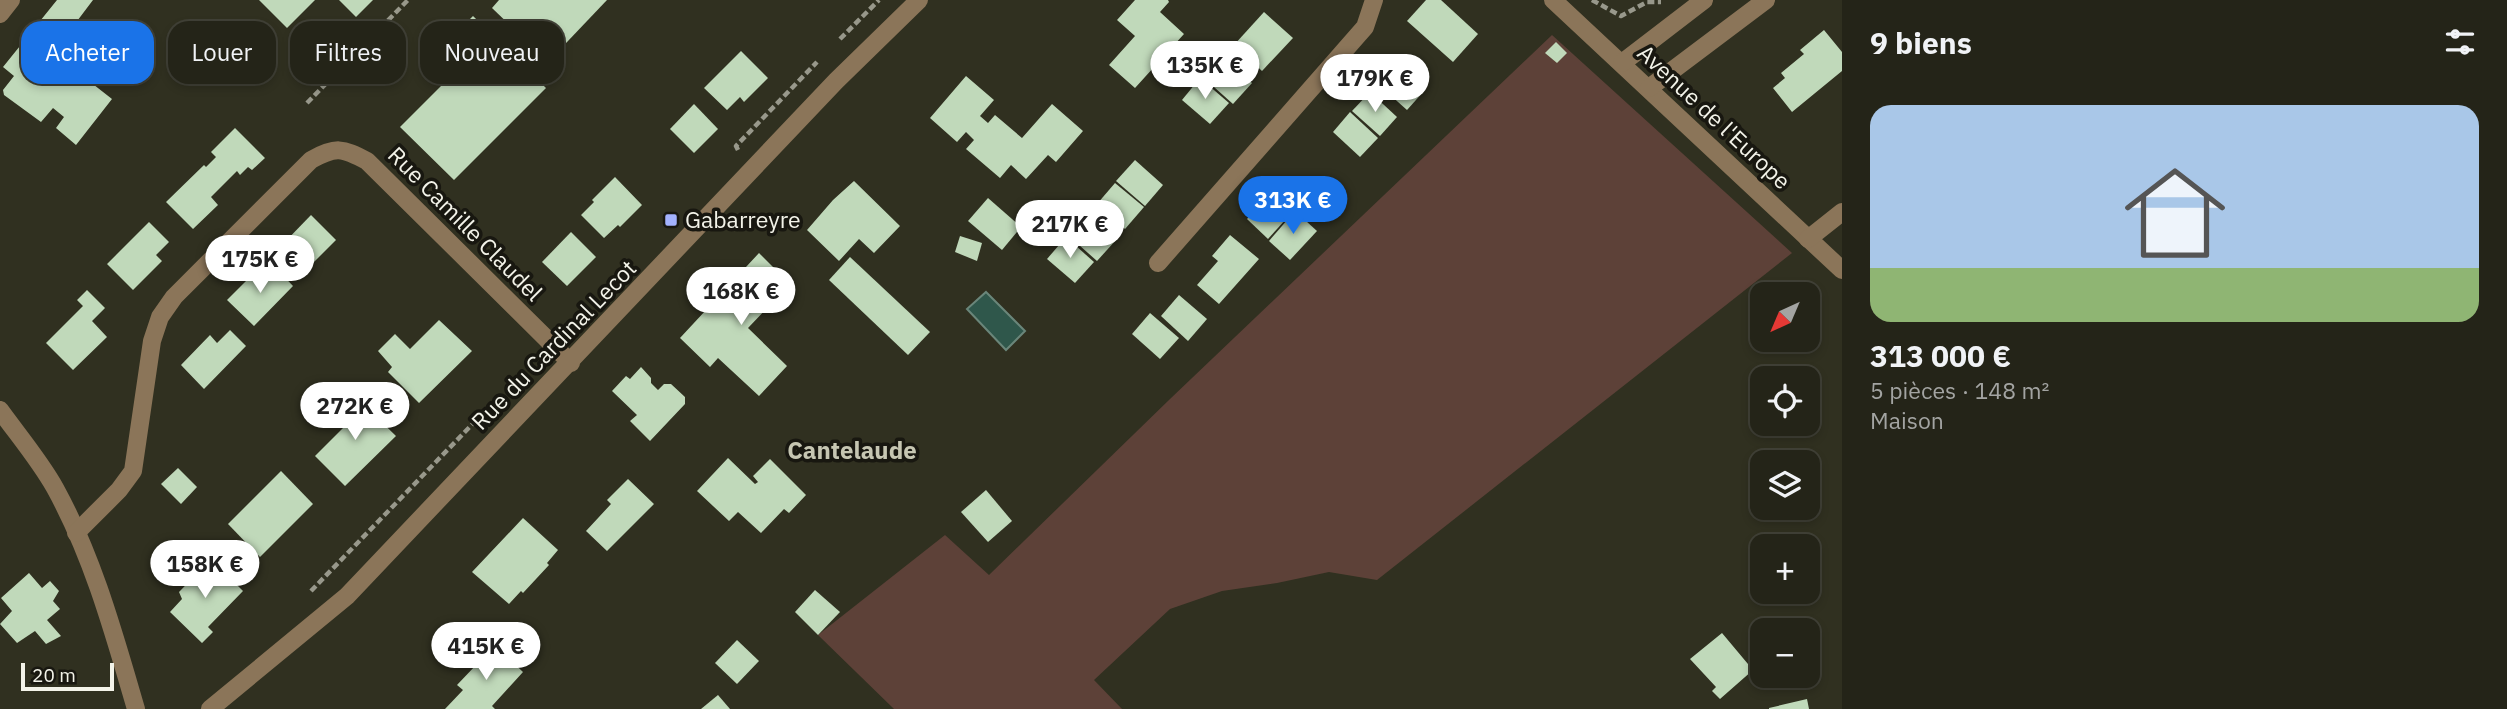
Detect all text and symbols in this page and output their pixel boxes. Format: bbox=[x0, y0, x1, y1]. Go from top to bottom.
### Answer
chip: Acheter bbox=[21, 21, 154, 84]
chip: Louer bbox=[168, 21, 276, 84]
chip: Filtres bbox=[290, 21, 406, 84]
chip: Nouveau bbox=[420, 21, 564, 84]
text: 9 biens bbox=[1870, 23, 1972, 62]
icon: filters bbox=[2441, 23, 2479, 61]
street label: Avenue de l'Europe bbox=[1632, 37, 1798, 195]
pin: 135K € bbox=[1148, 42, 1262, 101]
text: 135K € bbox=[1166, 49, 1244, 79]
pin: 179K € bbox=[1318, 54, 1432, 114]
text: 179K € bbox=[1336, 62, 1414, 92]
street label: Rue Camille Claudel bbox=[382, 140, 549, 307]
icon: home bbox=[2112, 150, 2238, 276]
pin: 313K € bbox=[1236, 176, 1350, 236]
text: 313K € bbox=[1254, 184, 1332, 214]
pin: 217K € bbox=[1013, 201, 1127, 260]
place label: Gabarreyre bbox=[685, 204, 801, 234]
text: 217K € bbox=[1031, 208, 1109, 238]
marker: Gabarreyre bbox=[663, 212, 679, 228]
pin: 175K € bbox=[203, 236, 317, 295]
text: 175K € bbox=[221, 243, 299, 273]
street label: Rue du Cardinal Lecot bbox=[464, 253, 642, 436]
pin: 168K € bbox=[684, 268, 798, 327]
text: 168K € bbox=[702, 275, 780, 305]
north arrow bbox=[1750, 282, 1820, 352]
map controls bbox=[1750, 282, 1820, 688]
text: 313 000 € bbox=[1870, 336, 2011, 375]
button: locate bbox=[1750, 366, 1820, 436]
text: 5 pièces · 148 m² bbox=[1870, 375, 2049, 405]
pin: 272K € bbox=[298, 382, 412, 442]
text: 272K € bbox=[316, 390, 394, 420]
text: Maison bbox=[1870, 405, 1944, 435]
district label: Cantelaude bbox=[787, 434, 917, 466]
button: layers bbox=[1750, 450, 1820, 520]
button: + bbox=[1750, 534, 1820, 604]
pin: 158K € bbox=[148, 540, 262, 600]
text: 158K € bbox=[166, 548, 244, 578]
button: − bbox=[1750, 618, 1820, 688]
pin: 415K € bbox=[429, 622, 543, 682]
text: 415K € bbox=[447, 630, 525, 660]
scale bar bbox=[21, 660, 114, 692]
text: 20 m bbox=[32, 663, 76, 687]

